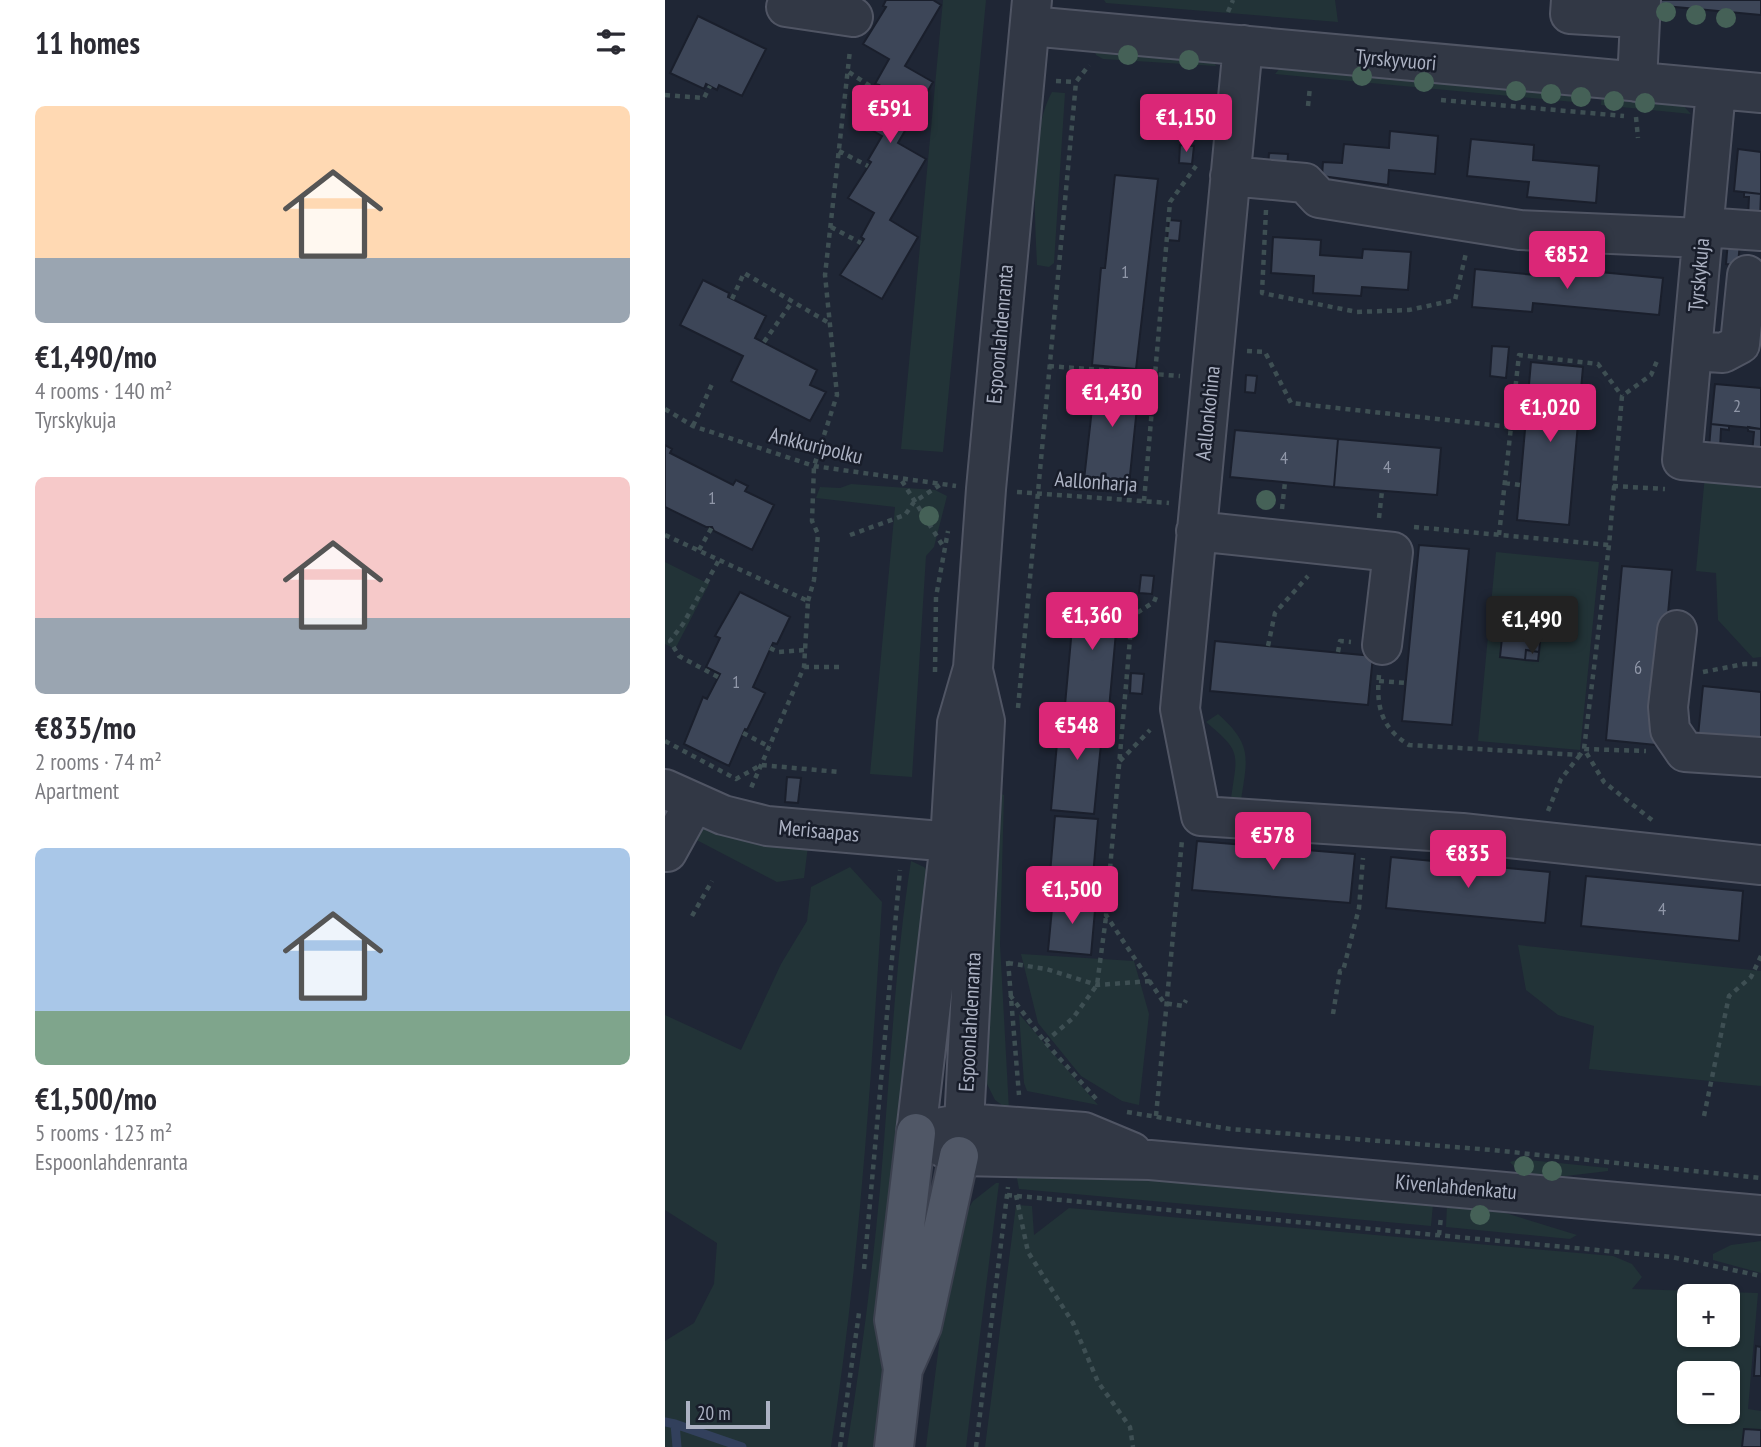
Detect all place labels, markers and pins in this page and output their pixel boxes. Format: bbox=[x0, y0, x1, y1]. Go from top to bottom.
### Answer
pin: €591 bbox=[849, 86, 931, 145]
pin: €1,150 bbox=[1129, 94, 1243, 154]
pin: €852 bbox=[1526, 232, 1608, 291]
pin: €1,430 bbox=[1055, 370, 1169, 429]
pin: €1,020 bbox=[1493, 384, 1607, 444]
pin: €1,360 bbox=[1035, 592, 1149, 652]
pin: €1,490 bbox=[1475, 596, 1589, 656]
pin: €548 bbox=[1036, 702, 1118, 762]
pin: €578 bbox=[1232, 812, 1314, 872]
pin: €835 bbox=[1427, 830, 1509, 890]
pin: €1,500 bbox=[1015, 866, 1129, 926]

